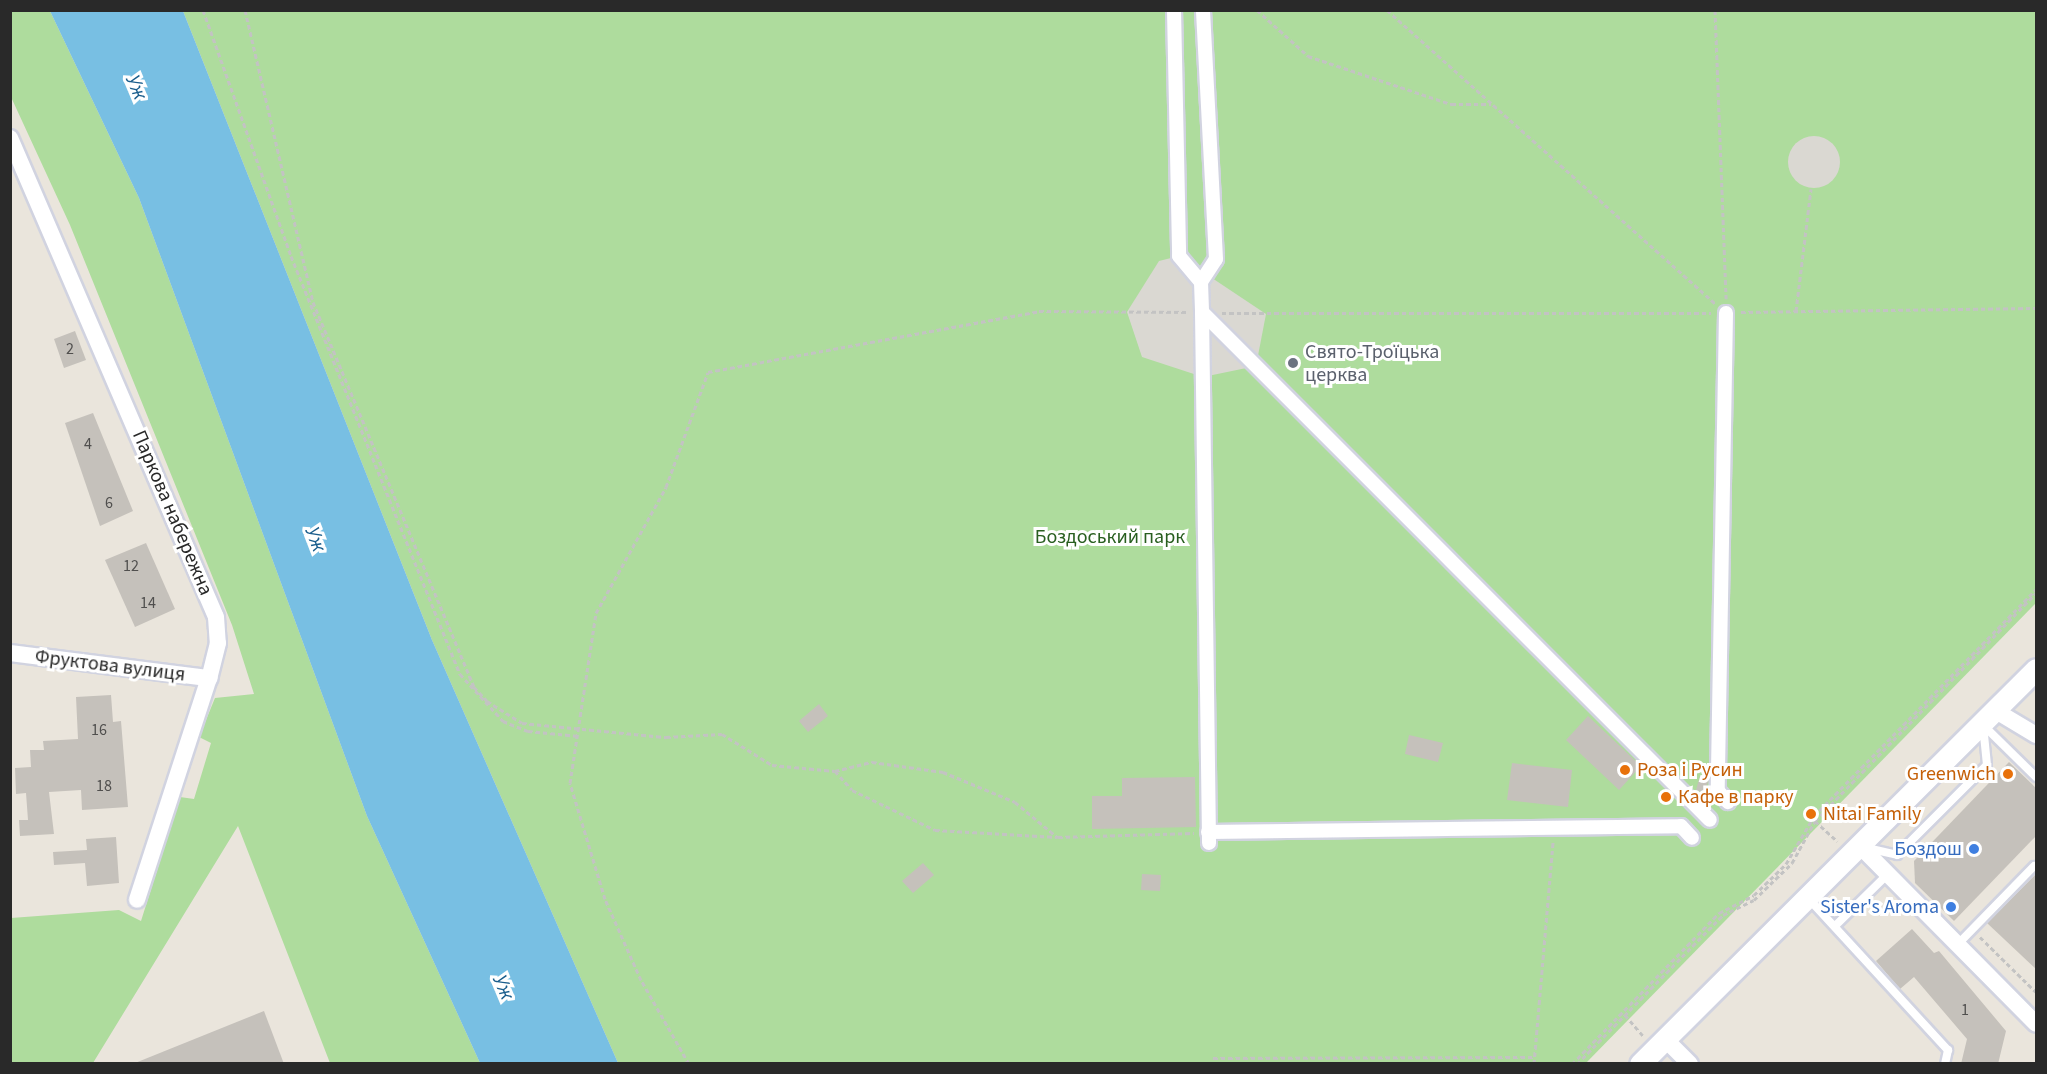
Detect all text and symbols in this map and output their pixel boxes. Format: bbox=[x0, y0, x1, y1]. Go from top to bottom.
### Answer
water label: Уж bbox=[121, 71, 153, 103]
house number: 2 bbox=[66, 339, 74, 359]
place label: Свято-Троїцька церква bbox=[1305, 340, 1439, 387]
marker: Свято-Троїцька церква bbox=[1286, 356, 1300, 370]
street label: Паркова набережна bbox=[126, 427, 218, 599]
house number: 4 bbox=[84, 434, 92, 454]
house number: 6 bbox=[105, 493, 113, 513]
water label: Уж bbox=[300, 523, 332, 555]
park label: Боздоський парк bbox=[1035, 525, 1185, 549]
house number: 12 bbox=[123, 556, 139, 576]
house number: 14 bbox=[140, 593, 156, 613]
street label: Фруктова вулиця bbox=[33, 645, 187, 687]
house number: 16 bbox=[91, 720, 107, 740]
place label: Роза і Русин bbox=[1637, 758, 1743, 782]
place label: Greenwich bbox=[1907, 762, 1996, 786]
marker: Роза і Русин bbox=[1618, 763, 1632, 777]
marker: Greenwich bbox=[2001, 767, 2015, 781]
house number: 18 bbox=[96, 776, 112, 796]
place label: Кафе в парку bbox=[1678, 785, 1794, 809]
marker: Кафе в парку bbox=[1659, 790, 1673, 804]
place label: Nitai Family bbox=[1823, 802, 1921, 826]
marker: Nitai Family bbox=[1804, 807, 1818, 821]
place label: Боздош bbox=[1894, 837, 1962, 861]
marker: Боздош bbox=[1967, 842, 1981, 856]
place label: Sister's Aroma bbox=[1820, 895, 1939, 919]
marker: Sister's Aroma bbox=[1944, 900, 1958, 914]
water label: Уж bbox=[488, 971, 520, 1003]
house number: 1 bbox=[1961, 1000, 1969, 1020]

